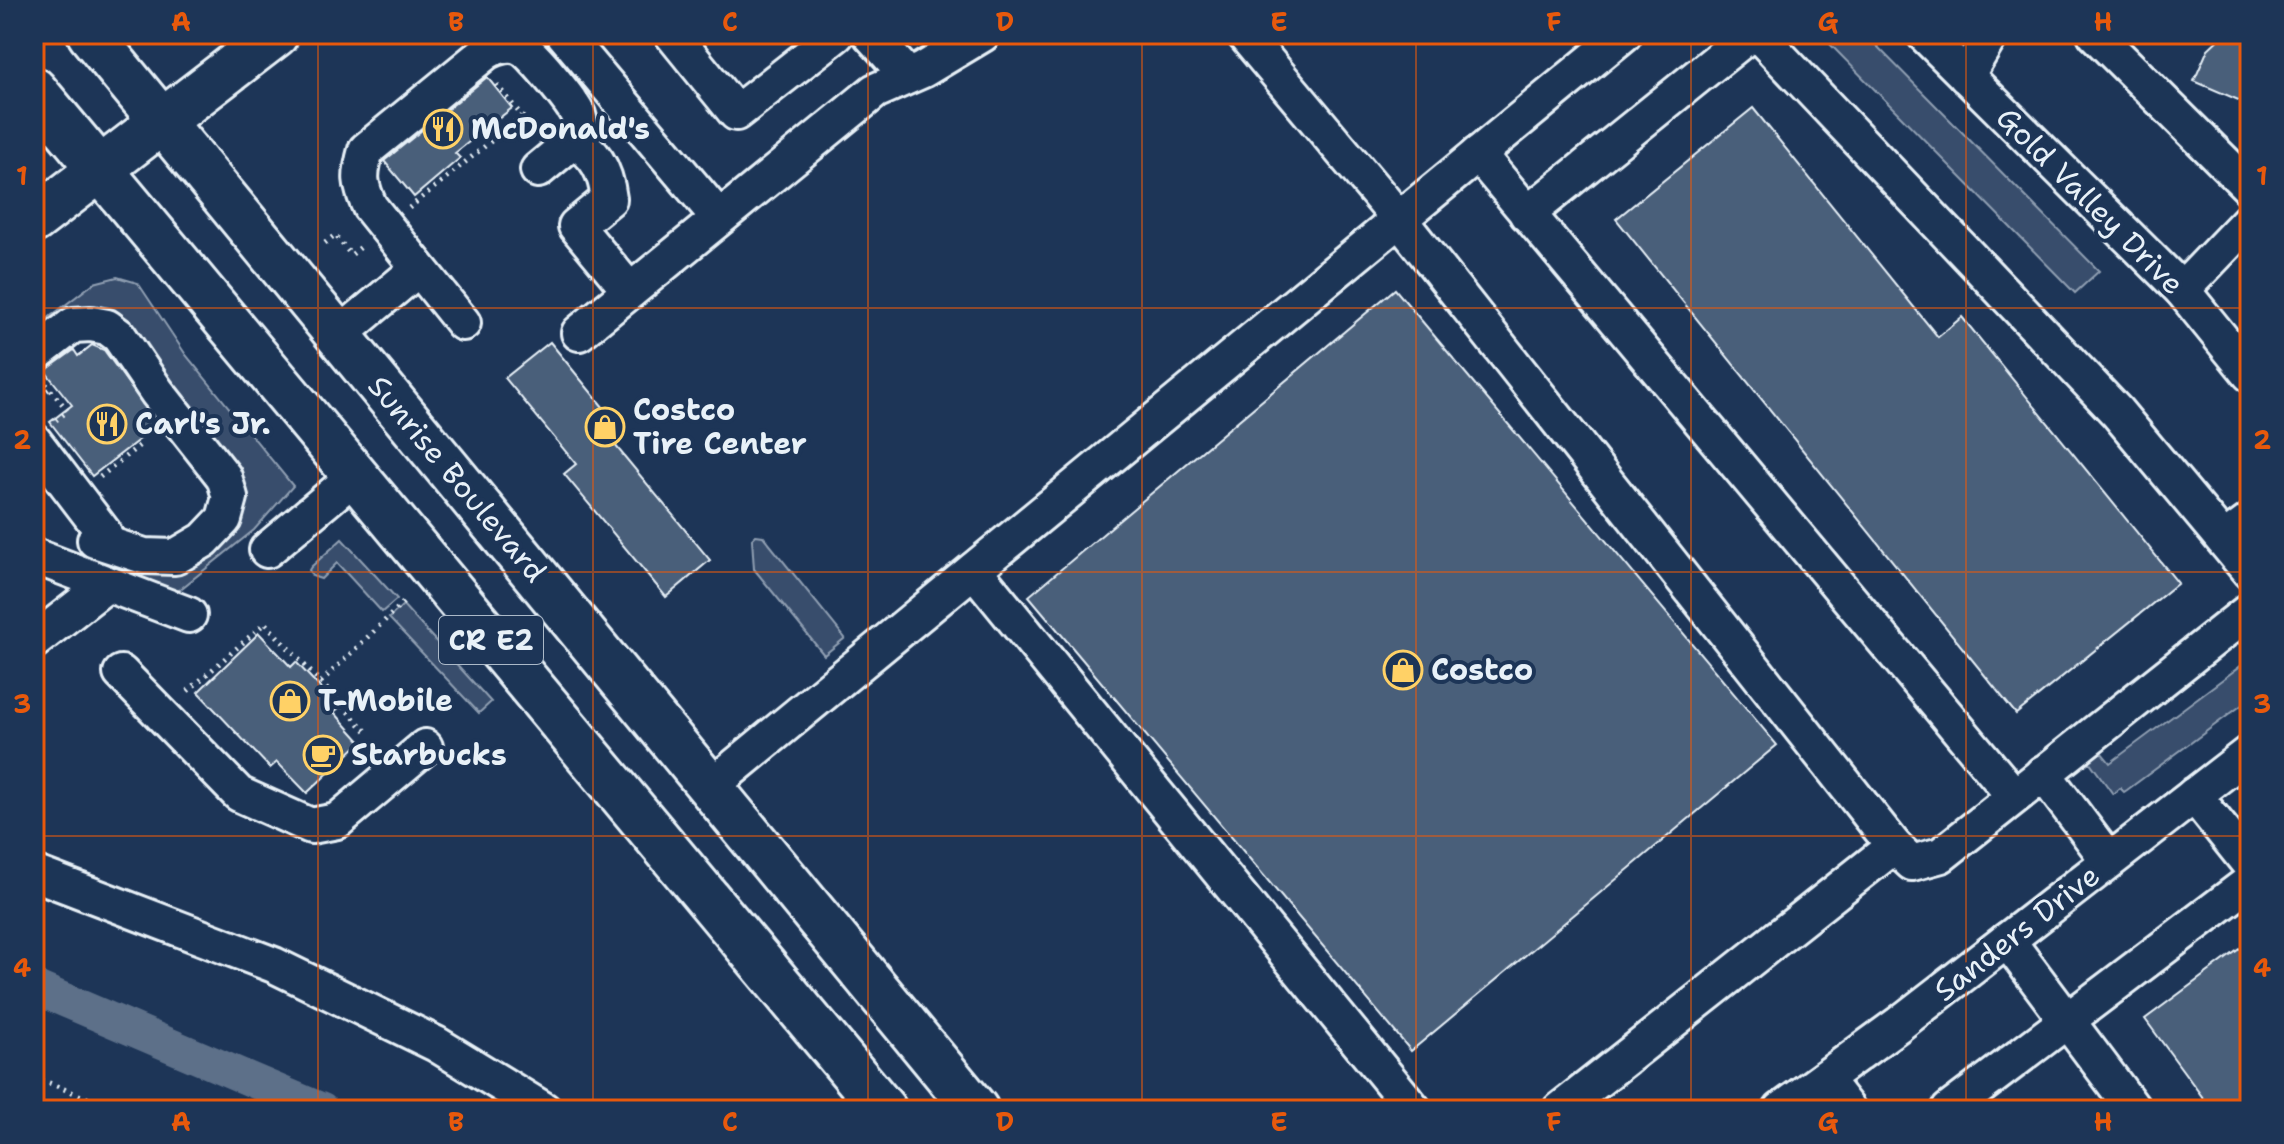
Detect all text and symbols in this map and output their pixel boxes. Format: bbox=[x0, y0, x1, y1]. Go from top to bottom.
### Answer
text: A bbox=[171, 4, 191, 39]
text: B bbox=[448, 4, 464, 39]
text: C bbox=[722, 4, 738, 39]
text: D bbox=[996, 4, 1014, 39]
text: E bbox=[1270, 4, 1288, 39]
text: F bbox=[1546, 4, 1562, 39]
text: G bbox=[1818, 4, 1839, 39]
text: H bbox=[2094, 4, 2112, 39]
street label: Gold Valley Drive bbox=[1987, 98, 2193, 304]
restaurant icon: McDonald's bbox=[422, 108, 464, 150]
place label: McDonald's bbox=[471, 108, 650, 149]
text: 1 bbox=[16, 158, 28, 193]
text: 1 bbox=[2256, 158, 2268, 193]
street label: Sunrise Boulevard bbox=[359, 367, 556, 591]
place label: Costco Tire Center bbox=[633, 389, 807, 464]
restaurant icon: Carl's Jr. bbox=[86, 403, 128, 445]
place label: Carl's Jr. bbox=[135, 403, 271, 444]
shop icon: Costco Tire Center bbox=[584, 406, 626, 448]
text: 2 bbox=[13, 422, 31, 457]
text: 2 bbox=[2253, 422, 2271, 457]
road number: CR E2 bbox=[439, 616, 543, 664]
shop icon: Costco bbox=[1382, 649, 1424, 691]
place label: Costco bbox=[1431, 649, 1533, 690]
shop icon: T-Mobile bbox=[269, 680, 311, 722]
place label: T-Mobile bbox=[318, 680, 453, 721]
text: 3 bbox=[13, 686, 31, 721]
text: 3 bbox=[2253, 686, 2271, 721]
cafe icon: Starbucks bbox=[302, 734, 344, 776]
place label: Starbucks bbox=[351, 734, 507, 775]
street label: Sanders Drive bbox=[1925, 855, 2108, 1010]
text: 4 bbox=[13, 950, 31, 985]
text: 4 bbox=[2253, 950, 2271, 985]
text: A bbox=[171, 1104, 191, 1139]
text: B bbox=[448, 1104, 464, 1139]
text: C bbox=[722, 1104, 738, 1139]
text: D bbox=[996, 1104, 1014, 1139]
text: E bbox=[1270, 1104, 1288, 1139]
text: F bbox=[1546, 1104, 1562, 1139]
text: G bbox=[1818, 1104, 1839, 1139]
text: H bbox=[2094, 1104, 2112, 1139]

